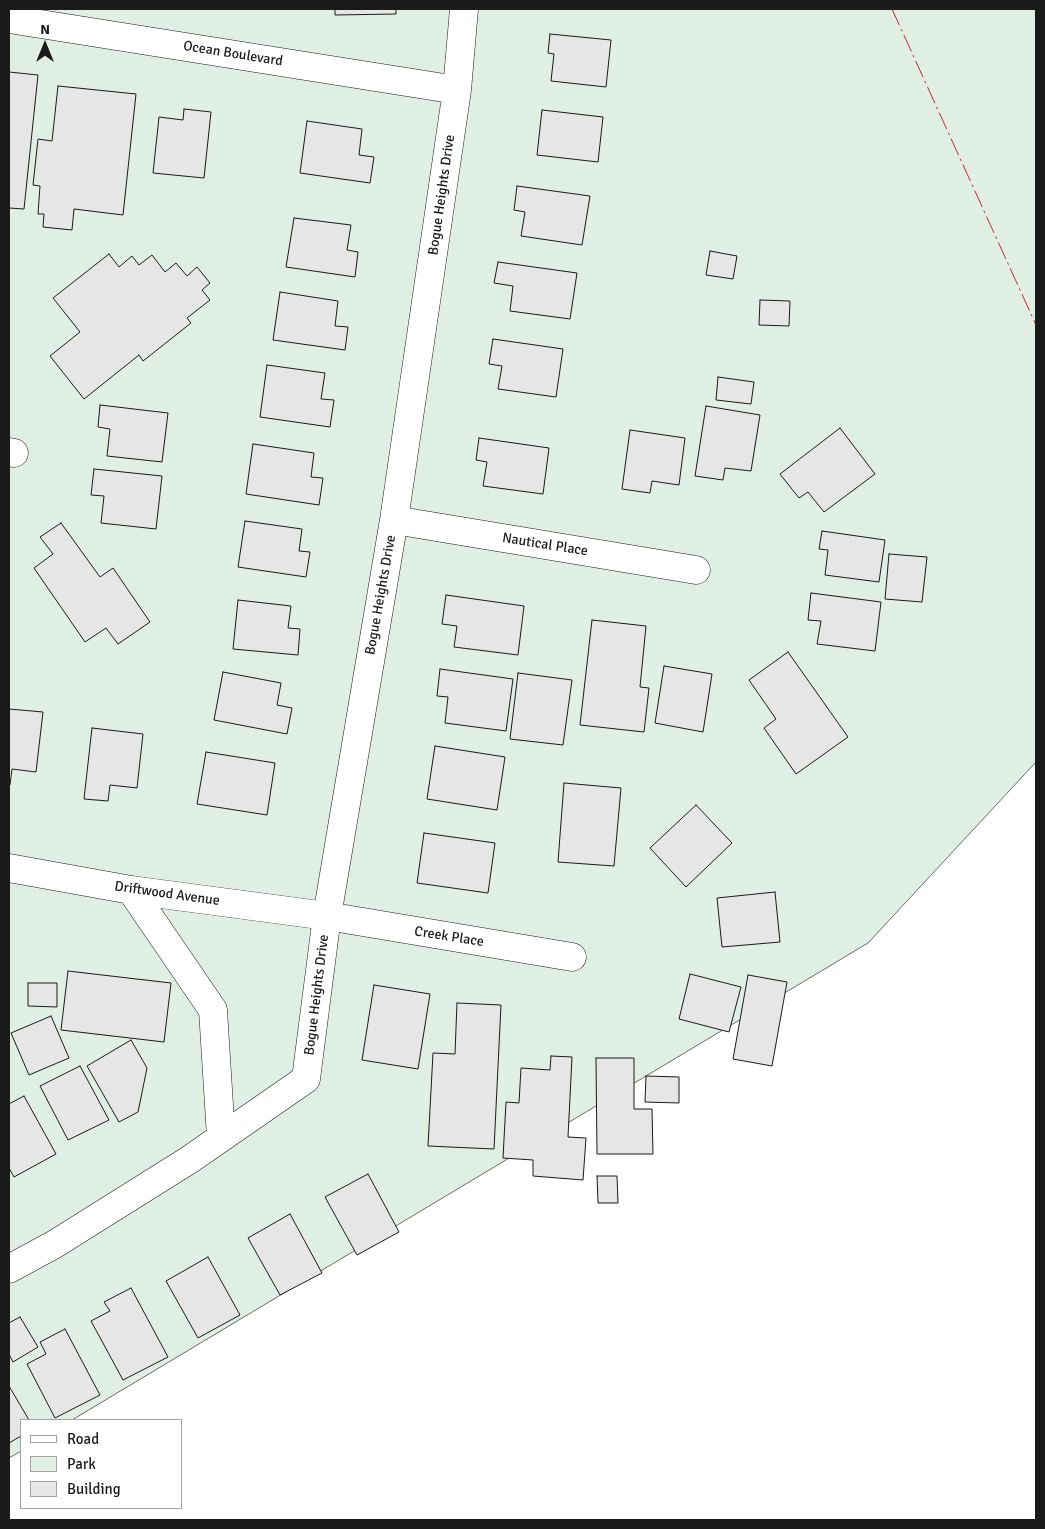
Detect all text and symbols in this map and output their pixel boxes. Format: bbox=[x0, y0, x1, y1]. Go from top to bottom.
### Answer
north arrow bbox=[20, 20, 70, 70]
text: N bbox=[40, 21, 50, 38]
street label: Ocean Boulevard bbox=[182, 38, 284, 70]
street label: Bogue Heights Drive bbox=[425, 134, 459, 256]
street label: Nautical Place bbox=[501, 530, 589, 560]
street label: Bogue Heights Drive bbox=[362, 534, 400, 656]
street label: Driftwood Avenue bbox=[113, 878, 221, 910]
street label: Creek Place bbox=[413, 923, 485, 951]
street label: Bogue Heights Drive bbox=[301, 934, 333, 1056]
legend bbox=[20, 1419, 182, 1509]
text: Road bbox=[67, 1430, 99, 1448]
text: Park bbox=[67, 1455, 96, 1473]
text: Building bbox=[67, 1480, 121, 1498]

